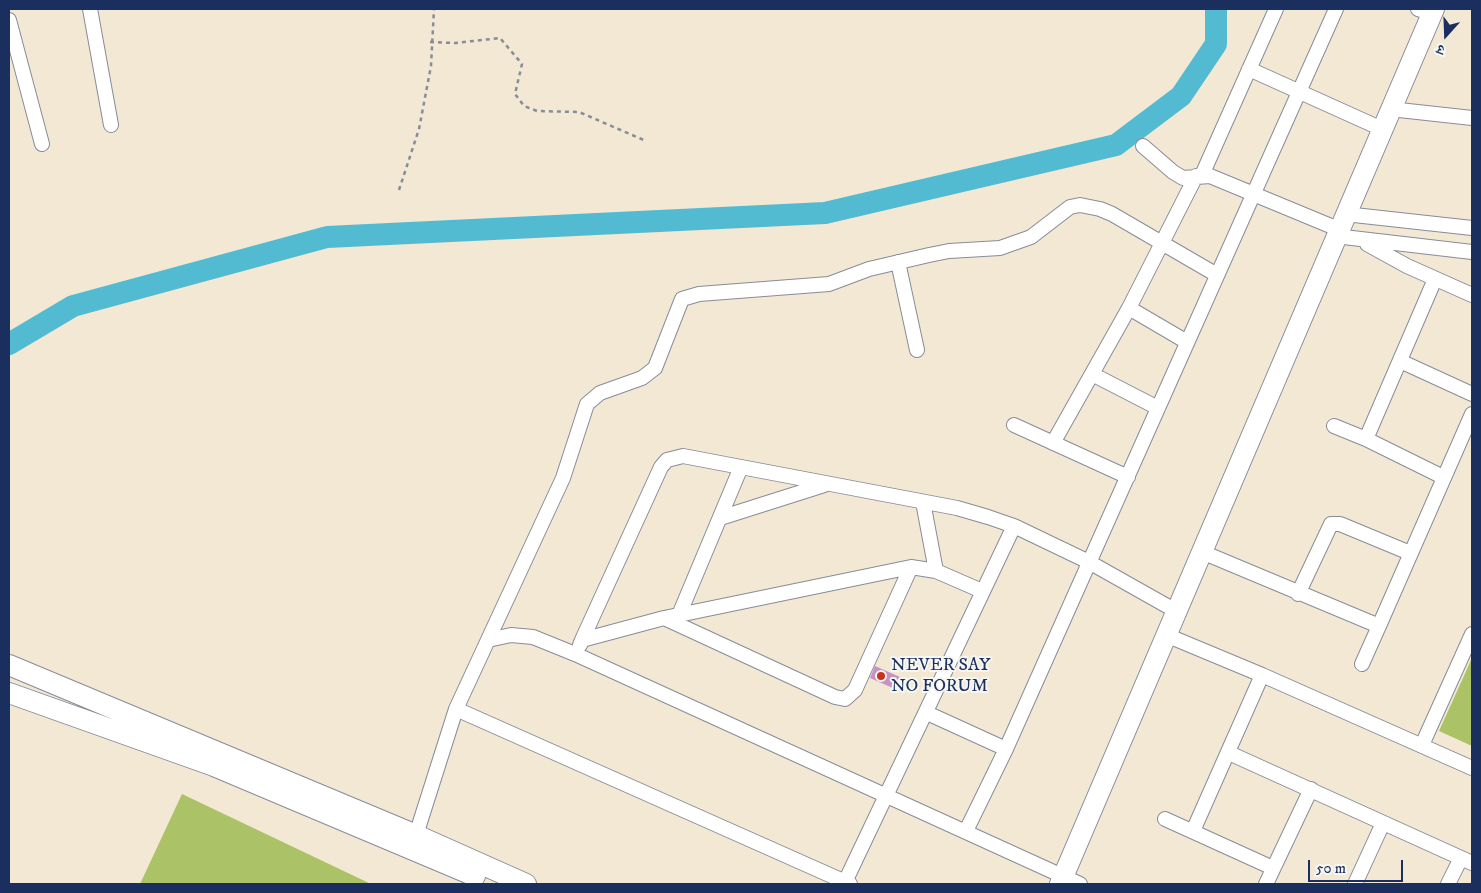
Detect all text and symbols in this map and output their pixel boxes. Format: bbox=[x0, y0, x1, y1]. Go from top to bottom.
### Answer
north arrow bbox=[1421, 10, 1471, 60]
text: उ bbox=[1434, 39, 1447, 59]
place label: NEVER SAY NO FORUM bbox=[891, 655, 990, 698]
marker: NEVER SAY NO FORUM bbox=[875, 670, 887, 682]
scale bar bbox=[1311, 850, 1406, 882]
text: 50 m bbox=[1316, 859, 1346, 878]

